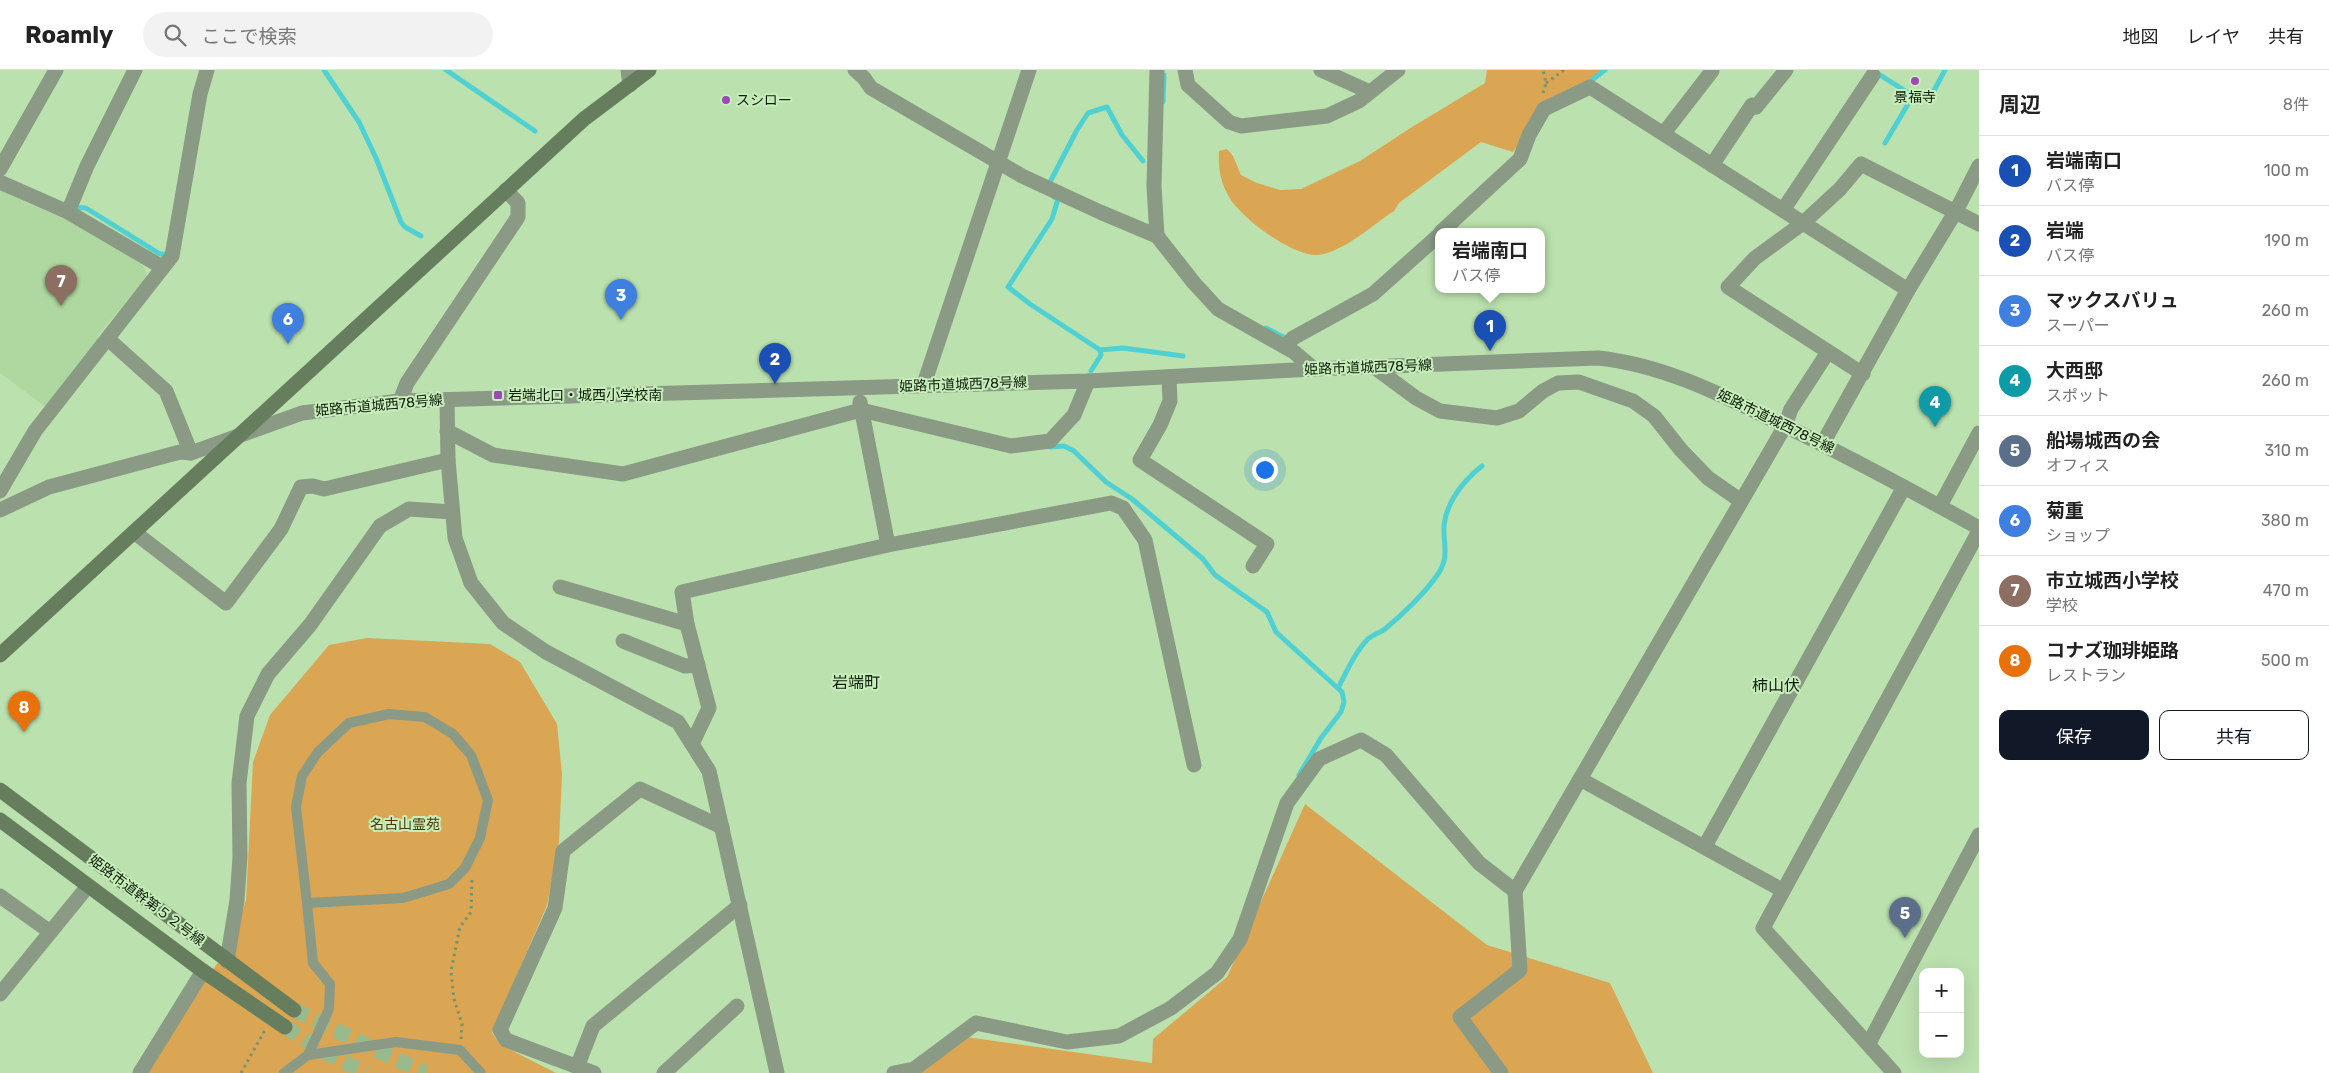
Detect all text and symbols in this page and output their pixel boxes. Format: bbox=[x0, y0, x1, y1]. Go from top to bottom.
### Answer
search box bbox=[143, 12, 493, 57]
text: Roamly bbox=[25, 21, 113, 49]
icon: search bbox=[161, 21, 189, 49]
text: ここで検索 bbox=[201, 25, 296, 48]
text: 地図 bbox=[2123, 26, 2159, 48]
text: レイヤ bbox=[2187, 26, 2240, 48]
text: 共有 bbox=[2268, 26, 2304, 48]
marker: 景福寺 bbox=[1909, 75, 1921, 87]
place label: 景福寺 bbox=[1894, 89, 1936, 106]
place label: スシロー bbox=[736, 92, 792, 109]
text: 周辺 bbox=[1999, 92, 2041, 117]
marker: スシロー bbox=[720, 94, 732, 106]
text: 8件 bbox=[2283, 95, 2309, 114]
text: 岩端南口 bbox=[2046, 149, 2122, 172]
text: 1 bbox=[2011, 161, 2019, 180]
text: 100 m bbox=[2264, 161, 2309, 180]
text: バス停 bbox=[2046, 176, 2094, 195]
text: 岩端 bbox=[2046, 219, 2084, 242]
popup bbox=[1435, 228, 1545, 293]
text: 2 bbox=[2010, 231, 2020, 250]
text: 190 m bbox=[2264, 231, 2309, 250]
text: 岩端南口 bbox=[1452, 239, 1528, 262]
text: バス停 bbox=[2046, 246, 2094, 265]
pin: 7 bbox=[45, 265, 77, 306]
text: バス停 bbox=[1452, 266, 1500, 285]
pin: 3 bbox=[605, 279, 637, 320]
text: マックスバリュ bbox=[2046, 289, 2178, 312]
text: 3 bbox=[2010, 301, 2020, 320]
text: 260 m bbox=[2262, 301, 2309, 320]
pin: 6 bbox=[272, 303, 304, 344]
pin: 1 bbox=[1474, 310, 1506, 351]
text: スーパー bbox=[2046, 316, 2110, 335]
pin: 2 bbox=[759, 343, 791, 384]
street label: 姫路市道城西78号線 bbox=[1304, 357, 1432, 378]
text: 大西邸 bbox=[2046, 359, 2103, 382]
text: 4 bbox=[2010, 371, 2020, 390]
text: 260 m bbox=[2262, 371, 2309, 390]
street label: 姫路市道城西78号線 bbox=[899, 374, 1027, 395]
street label: 姫路市道城西78号線 bbox=[1714, 386, 1837, 457]
pin: 4 bbox=[1919, 386, 1951, 427]
text: スポット bbox=[2046, 386, 2110, 405]
place label: 岩端北口・城西小学校南 bbox=[508, 387, 662, 404]
marker: 岩端北口・城西小学校南 bbox=[492, 389, 504, 401]
street label: 姫路市道城西78号線 bbox=[314, 391, 444, 420]
text: 船場城西の会 bbox=[2046, 429, 2160, 452]
text: 5 bbox=[2010, 441, 2020, 460]
text: 310 m bbox=[2265, 441, 2309, 460]
text: オフィス bbox=[2046, 456, 2110, 475]
your location bbox=[1252, 457, 1278, 483]
text: 菊重 bbox=[2046, 499, 2084, 522]
text: 6 bbox=[2010, 511, 2020, 530]
text: 380 m bbox=[2261, 511, 2309, 530]
text: ショップ bbox=[2046, 526, 2110, 545]
text: 市立城西小学校 bbox=[2046, 569, 2179, 592]
text: 7 bbox=[2010, 581, 2020, 600]
text: 470 m bbox=[2263, 581, 2309, 600]
text: 学校 bbox=[2046, 596, 2078, 615]
text: コナズ珈琲姫路 bbox=[2046, 639, 2179, 662]
text: 8 bbox=[2010, 651, 2020, 670]
text: 500 m bbox=[2261, 651, 2309, 670]
text: レストラン bbox=[2046, 666, 2126, 685]
district label: 岩端町 bbox=[832, 673, 880, 692]
district label: 柿山伏 bbox=[1752, 676, 1800, 695]
pin: 8 bbox=[8, 691, 40, 732]
button: 保存 bbox=[1999, 710, 2149, 760]
button: 共有 bbox=[2159, 710, 2309, 760]
park label: 名古山霊苑 bbox=[370, 816, 440, 833]
street label: 姫路市道幹第５２号線 bbox=[86, 851, 208, 949]
pin: 5 bbox=[1889, 897, 1921, 938]
map controls bbox=[1919, 968, 1964, 1058]
button: + bbox=[1919, 968, 1964, 1013]
button: − bbox=[1919, 1013, 1964, 1058]

